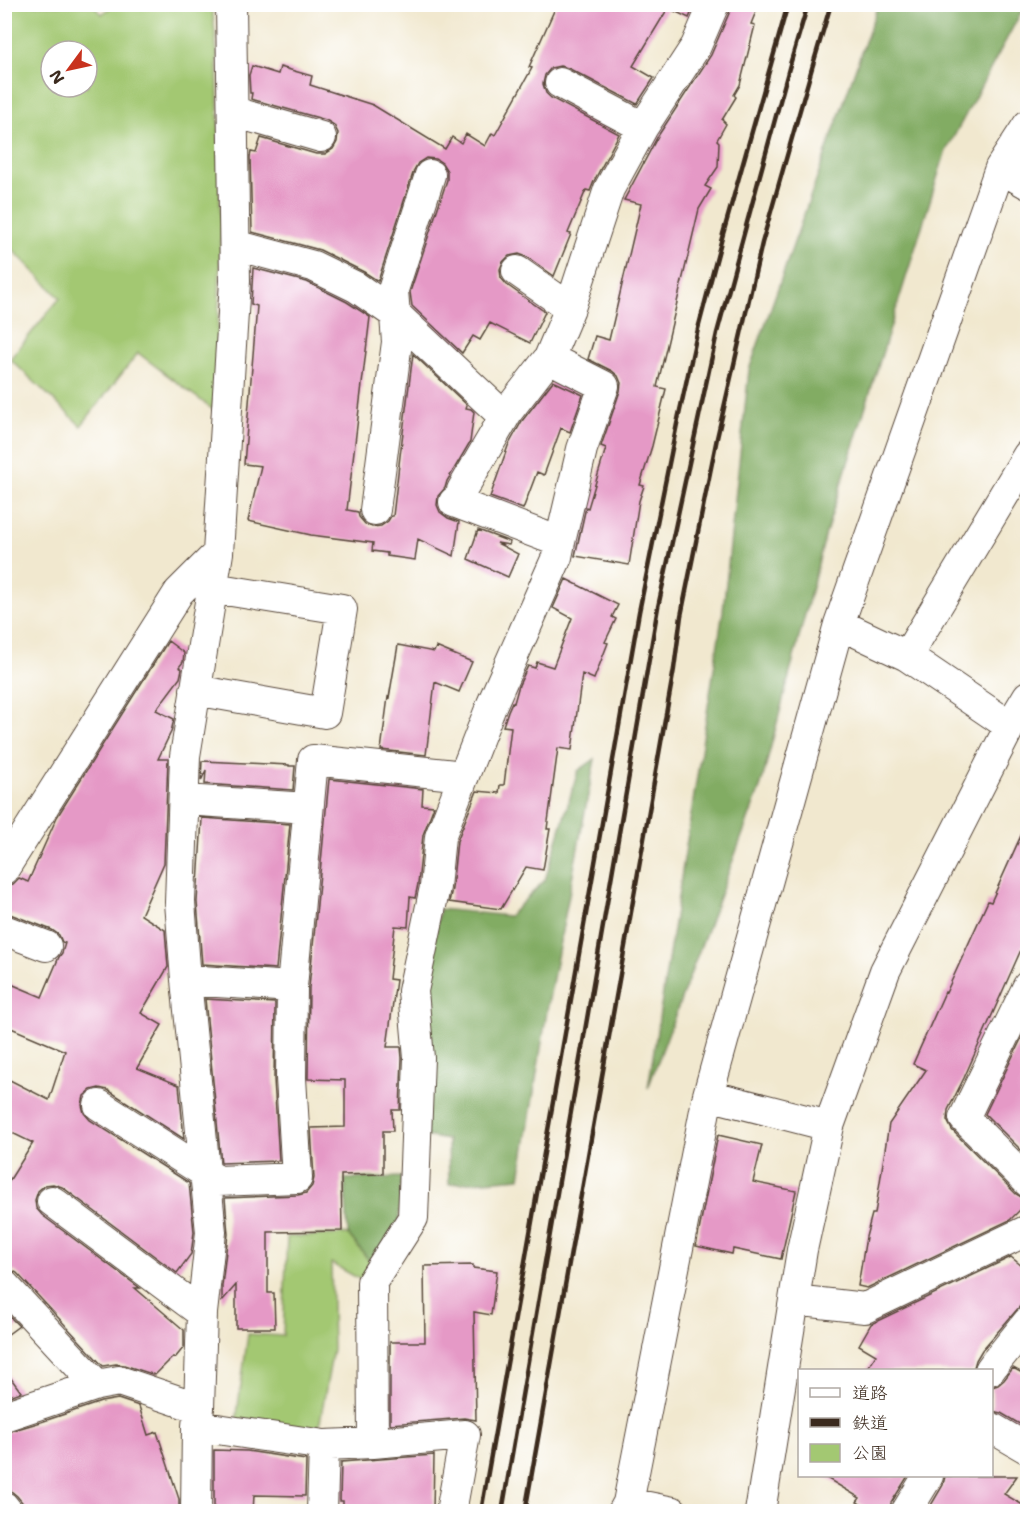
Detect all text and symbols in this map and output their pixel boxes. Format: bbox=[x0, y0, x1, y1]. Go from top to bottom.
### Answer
north arrow bbox=[39, 39, 99, 99]
text: N bbox=[45, 66, 69, 88]
legend bbox=[798, 1369, 993, 1477]
text: 道路 bbox=[852, 1381, 888, 1405]
text: 鉄道 bbox=[852, 1411, 888, 1435]
text: 公園 bbox=[852, 1441, 888, 1465]

